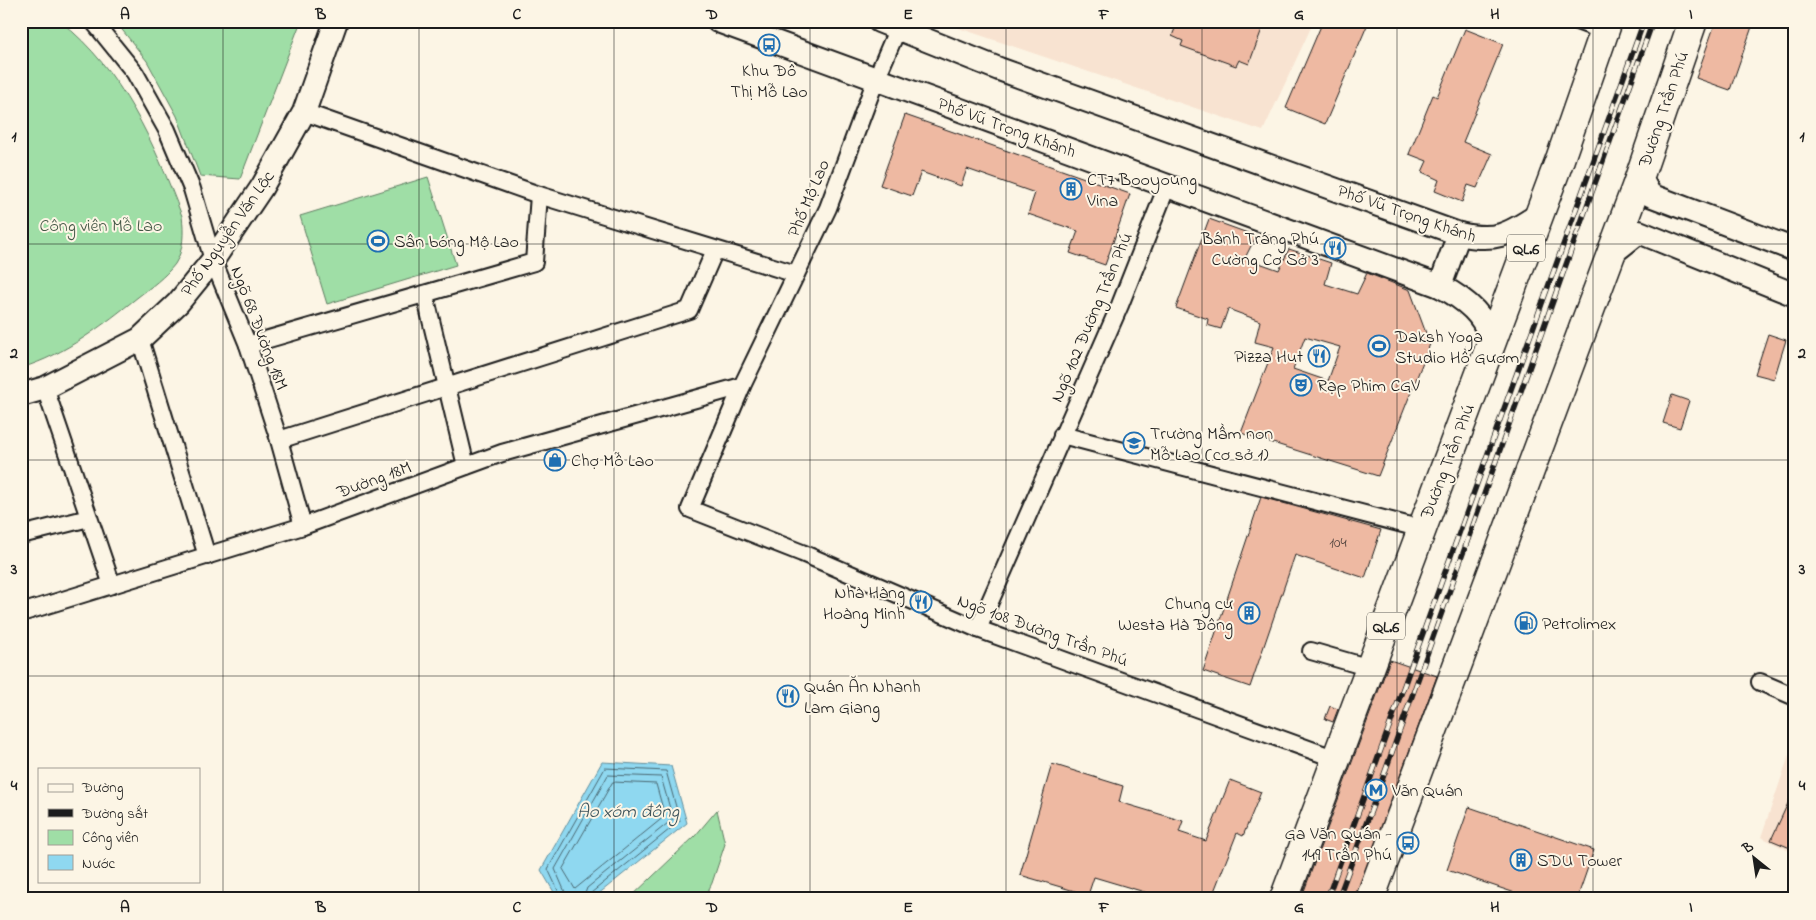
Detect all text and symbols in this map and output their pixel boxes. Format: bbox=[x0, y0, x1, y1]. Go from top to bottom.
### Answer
text: A bbox=[120, 3, 130, 27]
text: B bbox=[315, 3, 327, 27]
text: C bbox=[513, 3, 522, 27]
text: D bbox=[705, 3, 718, 27]
text: E bbox=[903, 3, 913, 27]
text: F bbox=[1098, 3, 1110, 27]
text: G bbox=[1294, 3, 1304, 27]
text: H bbox=[1490, 3, 1500, 27]
text: I bbox=[1689, 3, 1693, 27]
bus stop icon: Khu Đô Thị Mỗ Lao bbox=[757, 33, 781, 57]
street label: Đường Trần Phú bbox=[1633, 48, 1698, 173]
place label: Khu Đô Thị Mỗ Lao bbox=[730, 59, 808, 106]
street label: Phố Vũ Trọng Khánh bbox=[933, 92, 1079, 167]
text: 1 bbox=[11, 125, 17, 149]
text: 1 bbox=[1799, 125, 1805, 149]
street label: Phố Mộ Lao bbox=[782, 156, 838, 241]
street label: Phố Nguyễn Văn Lộc bbox=[175, 166, 283, 303]
place label: CT7 Booyoung Vina bbox=[1086, 168, 1197, 215]
building icon: CT7 Booyoung Vina bbox=[1059, 177, 1083, 201]
street label: Phố Vũ Trọng Khánh bbox=[1333, 179, 1479, 252]
park label: Công viên Mỗ Lao bbox=[40, 214, 162, 241]
place label: Bánh Tráng Phú Cường Cơ Sở 3 bbox=[1200, 227, 1319, 275]
sports icon: Sân bóng Mộ Lao bbox=[366, 229, 390, 253]
street label: Ngõ 102 Đường Trần Phú bbox=[1045, 229, 1141, 407]
place label: Sân bóng Mộ Lao bbox=[394, 230, 519, 257]
road number: QL.6 bbox=[1507, 234, 1545, 262]
restaurant icon: Bánh Tráng Phú Cường Cơ Sở 3 bbox=[1323, 236, 1347, 260]
street label: Ngõ 68 Đường 18M bbox=[222, 263, 294, 395]
place label: Daksh Yoga Studio Hồ Gươm bbox=[1394, 325, 1519, 372]
sports icon: Daksh Yoga Studio Hồ Gươm bbox=[1367, 334, 1391, 358]
text: 2 bbox=[9, 342, 18, 366]
text: 2 bbox=[1797, 342, 1806, 366]
restaurant icon: Pizza Hut bbox=[1307, 344, 1331, 368]
place label: Pizza Hut bbox=[1234, 345, 1303, 371]
theatre icon: Rạp Phim CGV bbox=[1289, 373, 1313, 397]
place label: Rạp Phim CGV bbox=[1317, 374, 1420, 400]
street label: Đường Trần Phú bbox=[1415, 400, 1484, 524]
place label: Trường Mầm non Mỗ Lao (cơ sở 1) bbox=[1150, 422, 1273, 469]
school or university icon: Trường Mầm non Mỗ Lao (cơ sở 1) bbox=[1122, 431, 1146, 455]
shop icon: Chợ Mỗ Lao bbox=[543, 448, 567, 472]
place label: Chợ Mỗ Lao bbox=[571, 449, 654, 475]
street label: Đường 18M bbox=[333, 455, 416, 508]
house number: 104 bbox=[1329, 532, 1347, 554]
text: 3 bbox=[10, 558, 18, 582]
text: 3 bbox=[1798, 558, 1806, 582]
place label: Nhà Hàng Hoàng Minh bbox=[823, 581, 905, 629]
street label: Ngõ 108 Đường Trần Phú bbox=[953, 589, 1131, 676]
restaurant icon: Nhà Hàng Hoàng Minh bbox=[909, 590, 933, 614]
place label: Chung cư Westa Hà Đông bbox=[1118, 592, 1233, 640]
building icon: Chung cư Westa Hà Đông bbox=[1237, 601, 1261, 625]
fuel station icon: Petrolimex bbox=[1514, 611, 1538, 635]
road number: QL.6 bbox=[1367, 612, 1405, 640]
place label: Petrolimex bbox=[1542, 612, 1616, 638]
place label: Quán Ăn Nhanh Lam Giang bbox=[804, 675, 921, 723]
restaurant icon: Quán Ăn Nhanh Lam Giang bbox=[776, 684, 800, 708]
legend bbox=[38, 768, 200, 882]
text: 4 bbox=[10, 774, 18, 798]
text: 4 bbox=[1798, 774, 1806, 798]
text: Đường bbox=[81, 777, 124, 800]
metro station icon: Văn Quán bbox=[1364, 778, 1388, 802]
place label: Văn Quán bbox=[1391, 779, 1463, 805]
water label: Ao xóm đông bbox=[577, 799, 680, 827]
text: Đường sắt bbox=[81, 803, 148, 826]
place label: Ga Văn Quán - 149 Trần Phú bbox=[1285, 822, 1392, 869]
text: Công viên bbox=[82, 827, 139, 850]
bus stop icon: Ga Văn Quán - 149 Trần Phú bbox=[1396, 831, 1420, 855]
north arrow bbox=[1728, 832, 1778, 882]
text: B bbox=[1738, 836, 1758, 860]
building icon: SDU Tower bbox=[1509, 848, 1533, 872]
place label: SDU Tower bbox=[1537, 849, 1622, 875]
text: Nước bbox=[82, 853, 115, 875]
text: A bbox=[120, 896, 130, 920]
text: B bbox=[315, 896, 327, 920]
text: C bbox=[513, 896, 522, 920]
text: D bbox=[705, 896, 718, 920]
text: E bbox=[903, 896, 913, 920]
text: F bbox=[1098, 896, 1110, 920]
text: G bbox=[1294, 896, 1304, 920]
text: H bbox=[1490, 896, 1500, 920]
text: I bbox=[1689, 896, 1693, 920]

